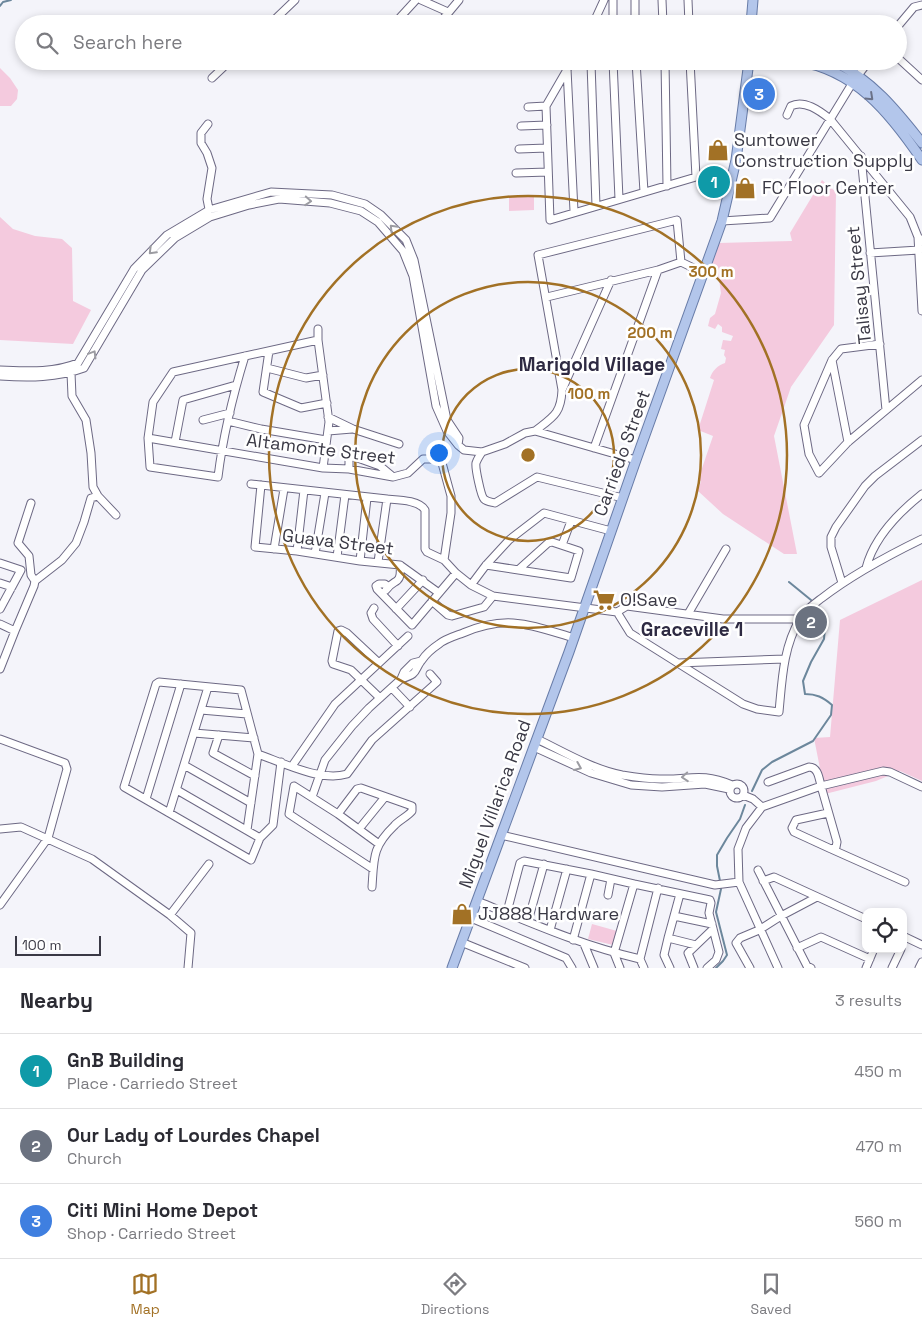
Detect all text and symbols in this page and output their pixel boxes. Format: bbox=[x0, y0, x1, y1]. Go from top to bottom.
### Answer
search box bbox=[15, 15, 907, 70]
icon: search bbox=[33, 29, 61, 57]
text: Search here bbox=[73, 30, 183, 55]
pin: 3 bbox=[743, 75, 775, 113]
one-way arrow bbox=[864, 91, 873, 100]
place label: Suntower Construction Supply bbox=[734, 128, 914, 172]
shop icon: Suntower Construction Supply bbox=[705, 137, 731, 163]
pin: 1 bbox=[698, 163, 730, 201]
shop icon: FC Floor Center bbox=[732, 175, 758, 201]
place label: FC Floor Center bbox=[762, 176, 894, 199]
one-way arrow bbox=[304, 196, 312, 207]
one-way arrow bbox=[390, 224, 399, 233]
street label: Talisay Street bbox=[841, 225, 876, 345]
one-way arrow bbox=[149, 245, 158, 254]
text: 300 m bbox=[688, 262, 734, 281]
text: 200 m bbox=[628, 323, 672, 342]
one-way arrow bbox=[86, 351, 96, 360]
district label: Marigold Village bbox=[519, 352, 665, 377]
text: 100 m bbox=[568, 384, 610, 403]
street label: Carriedo Street bbox=[588, 386, 655, 519]
street label: Altamonte Street bbox=[245, 428, 397, 469]
your location bbox=[426, 440, 452, 466]
centre of rings bbox=[519, 446, 537, 464]
street label: Guava Street bbox=[281, 523, 395, 560]
supermarket icon: O!Save bbox=[591, 587, 617, 613]
place label: O!Save bbox=[620, 588, 678, 611]
pin: 2 bbox=[795, 603, 827, 641]
district label: Graceville 1 bbox=[641, 617, 743, 642]
street label: Miguel Villarica Road bbox=[453, 716, 536, 891]
one-way arrow bbox=[573, 761, 582, 772]
one-way arrow bbox=[680, 772, 688, 783]
shop icon: JJ888 Hardware bbox=[449, 901, 475, 927]
place label: JJ888 Hardware bbox=[478, 902, 619, 925]
map controls bbox=[862, 908, 907, 953]
button: locate bbox=[862, 908, 907, 953]
scale bar bbox=[15, 933, 101, 956]
text: 100 m bbox=[22, 936, 61, 954]
text: Nearby bbox=[20, 987, 93, 1014]
text: 3 results bbox=[835, 990, 902, 1011]
text: GnB Building bbox=[67, 1048, 184, 1073]
text: 1 bbox=[32, 1061, 40, 1082]
text: 450 m bbox=[854, 1061, 902, 1082]
text: Place · Carriedo Street bbox=[67, 1073, 238, 1094]
text: Our Lady of Lourdes Chapel bbox=[67, 1123, 320, 1148]
text: 2 bbox=[31, 1136, 41, 1157]
text: 470 m bbox=[855, 1136, 902, 1157]
text: Church bbox=[67, 1148, 122, 1169]
text: Citi Mini Home Depot bbox=[67, 1198, 258, 1223]
text: 3 bbox=[31, 1211, 41, 1232]
text: 560 m bbox=[854, 1211, 902, 1232]
text: Shop · Carriedo Street bbox=[67, 1223, 236, 1244]
tab: Map bbox=[131, 1270, 160, 1318]
tab: Directions bbox=[421, 1270, 489, 1318]
tab: Saved bbox=[751, 1270, 791, 1318]

